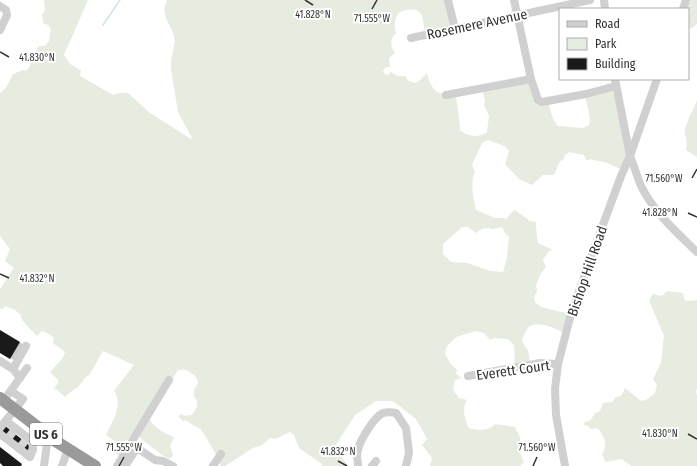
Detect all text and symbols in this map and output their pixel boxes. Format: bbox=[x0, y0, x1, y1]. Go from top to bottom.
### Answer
street label: Rosemere Avenue bbox=[425, 6, 529, 43]
legend bbox=[559, 8, 689, 80]
text: 41.828°N bbox=[295, 9, 331, 21]
text: 71.555°W bbox=[354, 13, 390, 25]
text: Road bbox=[595, 17, 620, 31]
text: Park bbox=[595, 37, 617, 51]
text: 41.830°N bbox=[19, 52, 55, 64]
text: Building bbox=[595, 57, 636, 71]
text: 71.560°W bbox=[646, 173, 683, 185]
text: 41.828°N bbox=[642, 207, 678, 219]
street label: Bishop Hill Road bbox=[564, 224, 611, 319]
text: 41.832°N bbox=[20, 273, 54, 285]
street label: Everett Court bbox=[475, 357, 551, 384]
road number: US 6 bbox=[30, 423, 62, 445]
text: 41.830°N bbox=[642, 428, 678, 440]
text: 71.555°W bbox=[106, 442, 142, 454]
text: 71.560°W bbox=[519, 442, 556, 454]
text: 41.832°N bbox=[321, 446, 355, 458]

